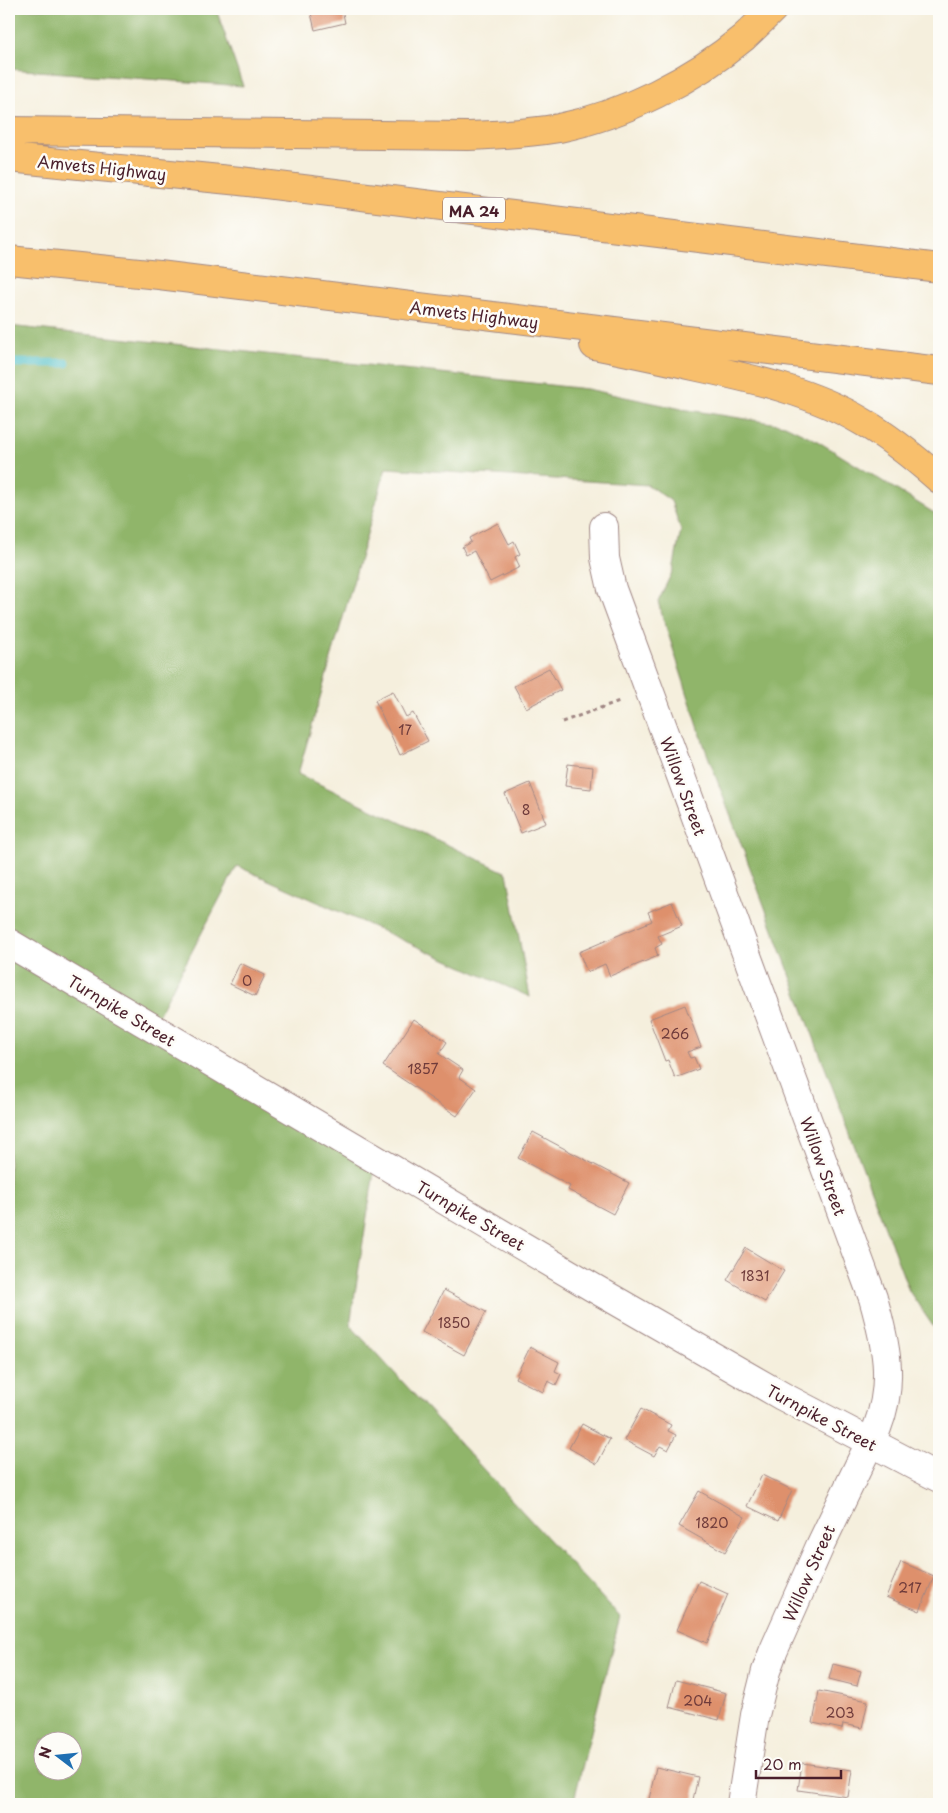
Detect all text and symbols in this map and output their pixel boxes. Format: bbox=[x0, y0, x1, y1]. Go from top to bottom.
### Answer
street label: Amvets Highway bbox=[36, 148, 168, 186]
road number: MA 24 bbox=[443, 198, 505, 222]
street label: Amvets Highway bbox=[408, 294, 540, 334]
house number: 17 bbox=[398, 719, 412, 740]
street label: Willow Street bbox=[655, 733, 713, 839]
house number: 8 bbox=[522, 799, 530, 820]
street label: Turnpike Street bbox=[64, 968, 181, 1052]
house number: 0 bbox=[242, 970, 252, 991]
house number: 266 bbox=[661, 1023, 689, 1044]
house number: 1857 bbox=[407, 1058, 439, 1079]
street label: Willow Street bbox=[795, 1113, 853, 1219]
street label: Turnpike Street bbox=[412, 1174, 530, 1256]
house number: 1831 bbox=[741, 1265, 769, 1286]
house number: 1850 bbox=[438, 1312, 470, 1333]
street label: Turnpike Street bbox=[763, 1378, 882, 1456]
house number: 1820 bbox=[696, 1512, 728, 1533]
street label: Willow Street bbox=[776, 1520, 840, 1625]
house number: 217 bbox=[898, 1577, 922, 1598]
house number: 204 bbox=[683, 1690, 713, 1711]
house number: 203 bbox=[826, 1702, 854, 1723]
north arrow bbox=[32, 1730, 82, 1780]
text: N bbox=[33, 1744, 57, 1761]
scale bar bbox=[756, 1748, 840, 1780]
text: 20 m bbox=[763, 1752, 802, 1775]

